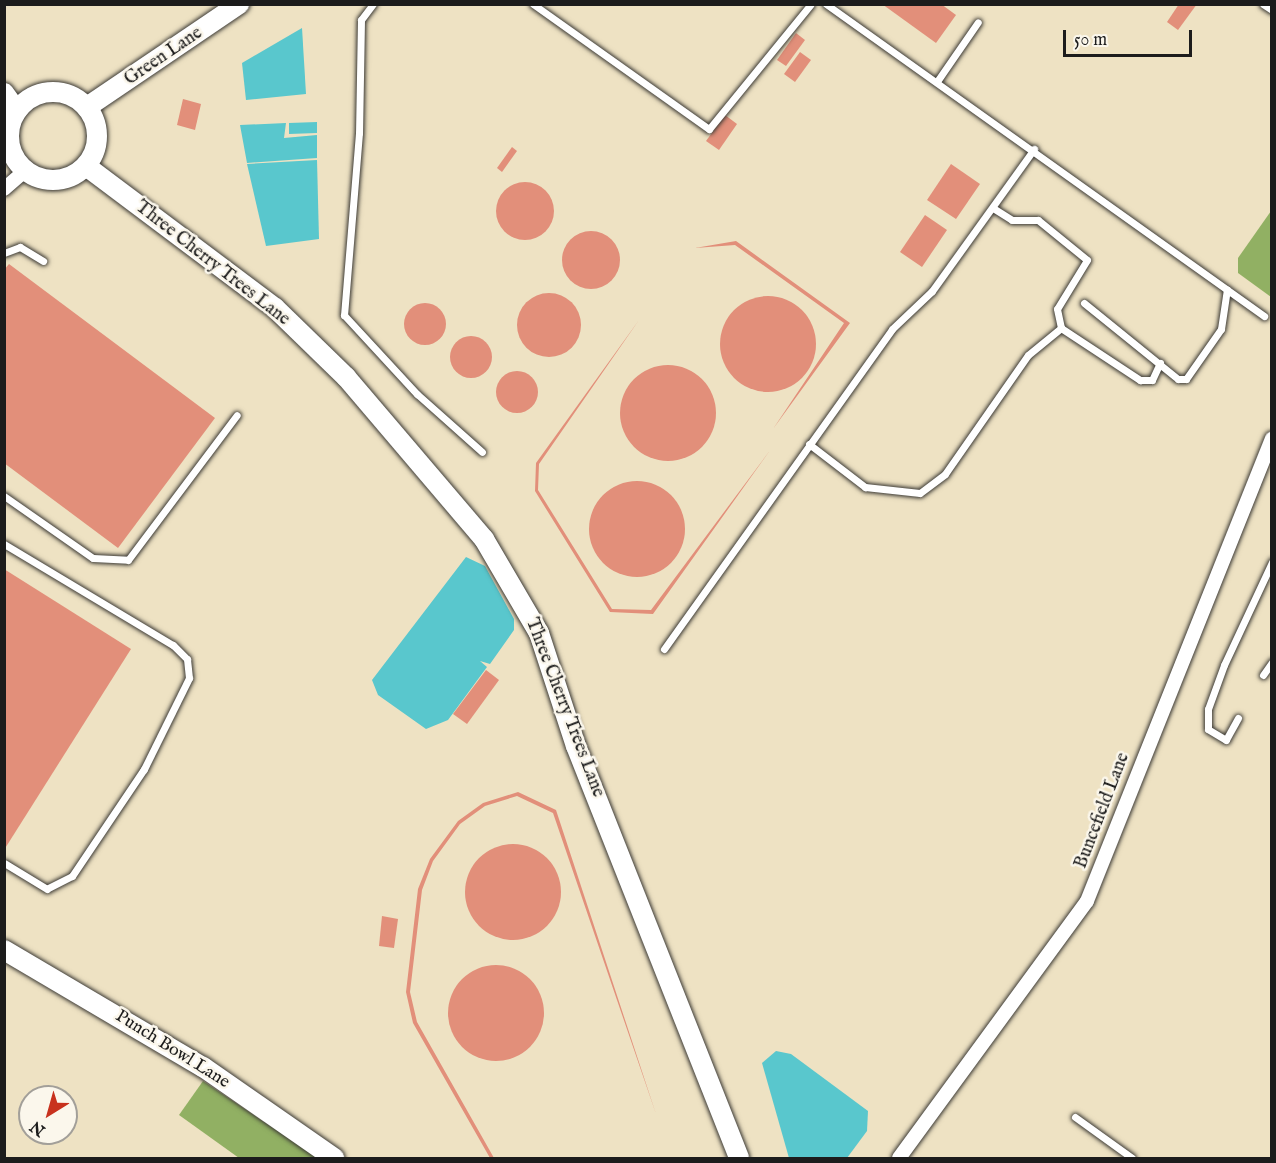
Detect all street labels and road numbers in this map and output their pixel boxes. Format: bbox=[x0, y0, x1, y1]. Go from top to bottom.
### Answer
street label: Green Lane bbox=[121, 23, 207, 91]
street label: Three Cherry Trees Lane bbox=[130, 197, 294, 331]
street label: Three Cherry Trees Lane bbox=[520, 615, 608, 801]
street label: Buncefield Lane bbox=[1071, 750, 1135, 872]
street label: Punch Bowl Lane bbox=[111, 1006, 233, 1094]

